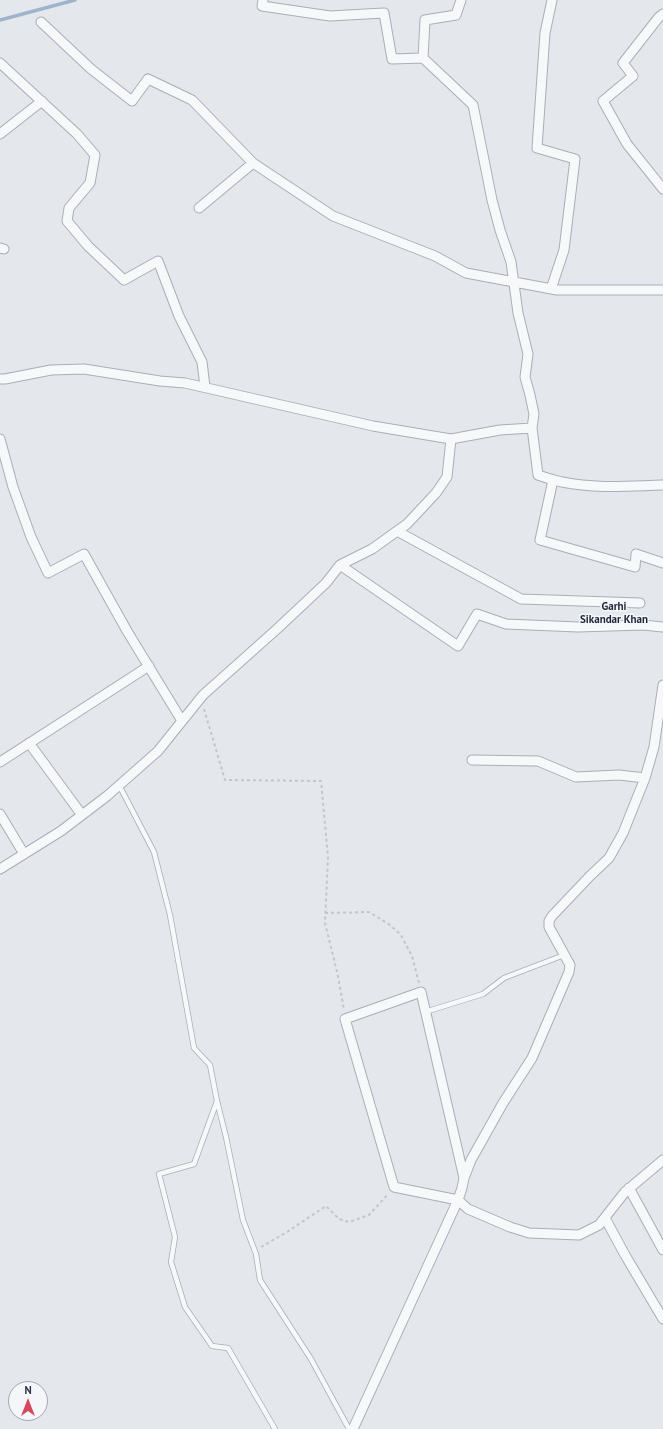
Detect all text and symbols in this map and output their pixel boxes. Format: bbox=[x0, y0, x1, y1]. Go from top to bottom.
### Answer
district label: Garhi Sikandar Khan bbox=[580, 600, 648, 626]
north arrow bbox=[8, 1381, 48, 1421]
text: N bbox=[24, 1383, 32, 1397]

